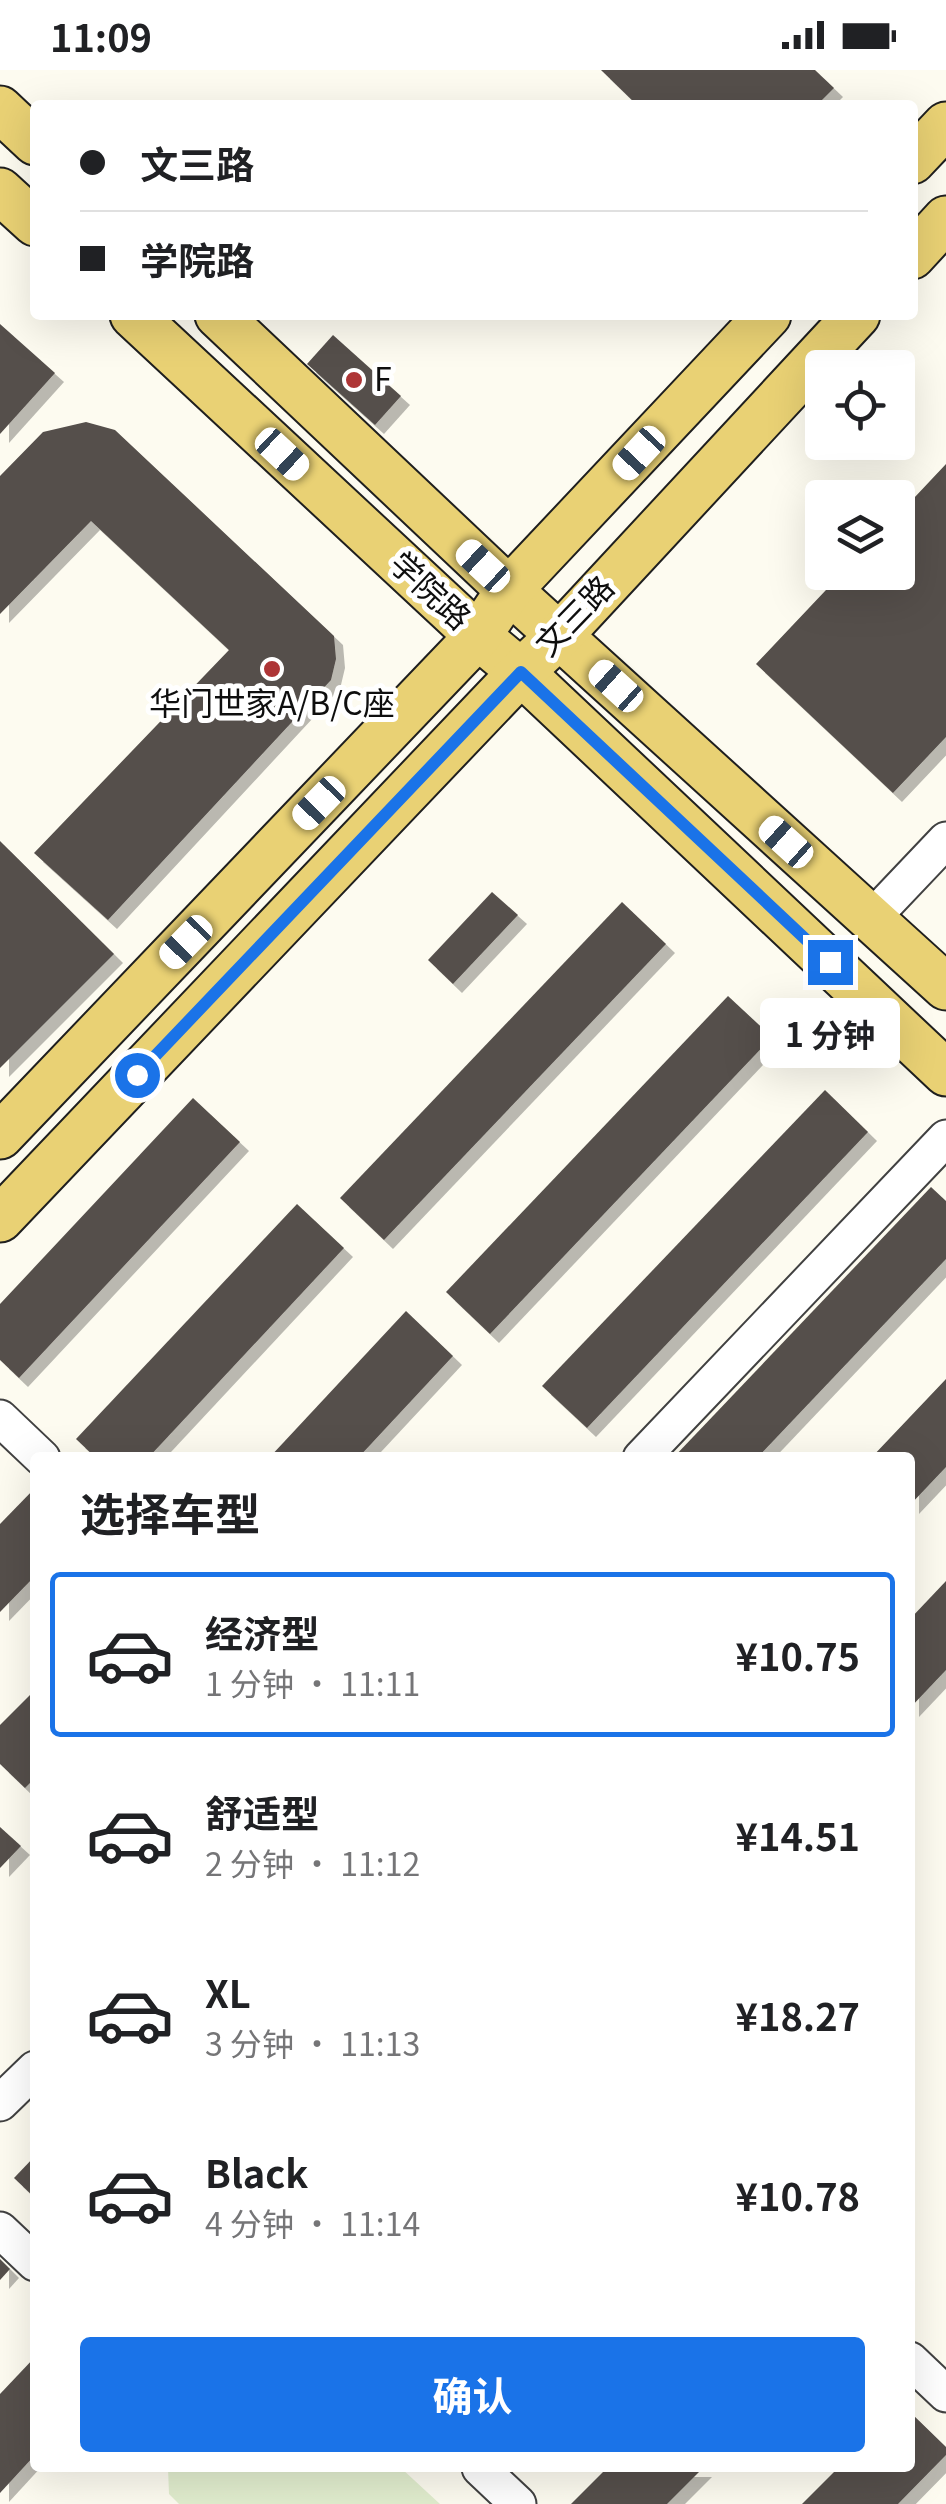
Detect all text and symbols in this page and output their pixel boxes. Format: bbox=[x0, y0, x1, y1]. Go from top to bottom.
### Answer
text: 11:09 bbox=[50, 8, 152, 63]
text: 文三路 bbox=[140, 135, 254, 190]
text: 学院路 bbox=[140, 231, 254, 286]
map controls bbox=[805, 350, 915, 590]
button: locate bbox=[805, 350, 915, 460]
place label: F bbox=[374, 354, 392, 400]
marker: F bbox=[343, 369, 365, 391]
car bbox=[608, 421, 670, 485]
car bbox=[250, 423, 314, 485]
button: layers bbox=[805, 480, 915, 590]
car bbox=[451, 535, 515, 597]
street label: 学院路 bbox=[381, 539, 483, 638]
street label: 文三路 bbox=[523, 563, 623, 664]
car bbox=[584, 655, 648, 717]
marker: 华门世家A/B/C座 bbox=[261, 658, 283, 680]
place label: 华门世家A/B/C座 bbox=[149, 678, 395, 724]
car bbox=[287, 771, 351, 835]
car bbox=[754, 811, 818, 873]
car bbox=[154, 910, 218, 974]
route end bbox=[808, 940, 853, 985]
callout: 1 分钟 bbox=[760, 997, 900, 1067]
text: 1 分钟 bbox=[785, 1010, 875, 1056]
route start bbox=[115, 1053, 160, 1098]
text: 选择车型 bbox=[80, 1479, 260, 1544]
text: 经济型 bbox=[205, 1604, 319, 1659]
icon: car bbox=[85, 1610, 175, 1700]
text: ¥10.75 bbox=[736, 1627, 860, 1682]
text: 1 分钟 · 11:11 bbox=[205, 1659, 420, 1705]
text: 舒适型 bbox=[205, 1784, 319, 1839]
icon: car bbox=[85, 1790, 175, 1880]
text: ¥14.51 bbox=[736, 1807, 860, 1862]
text: 2 分钟 · 11:12 bbox=[205, 1839, 420, 1885]
text: XL bbox=[205, 1964, 251, 2019]
icon: car bbox=[85, 1970, 175, 2060]
text: ¥18.27 bbox=[736, 1987, 860, 2042]
text: 3 分钟 · 11:13 bbox=[205, 2019, 420, 2065]
text: Black bbox=[205, 2144, 308, 2199]
icon: car bbox=[85, 2150, 175, 2240]
text: ¥10.78 bbox=[736, 2167, 860, 2222]
text: 4 分钟 · 11:14 bbox=[205, 2199, 420, 2245]
button: 确认 bbox=[80, 2337, 865, 2452]

